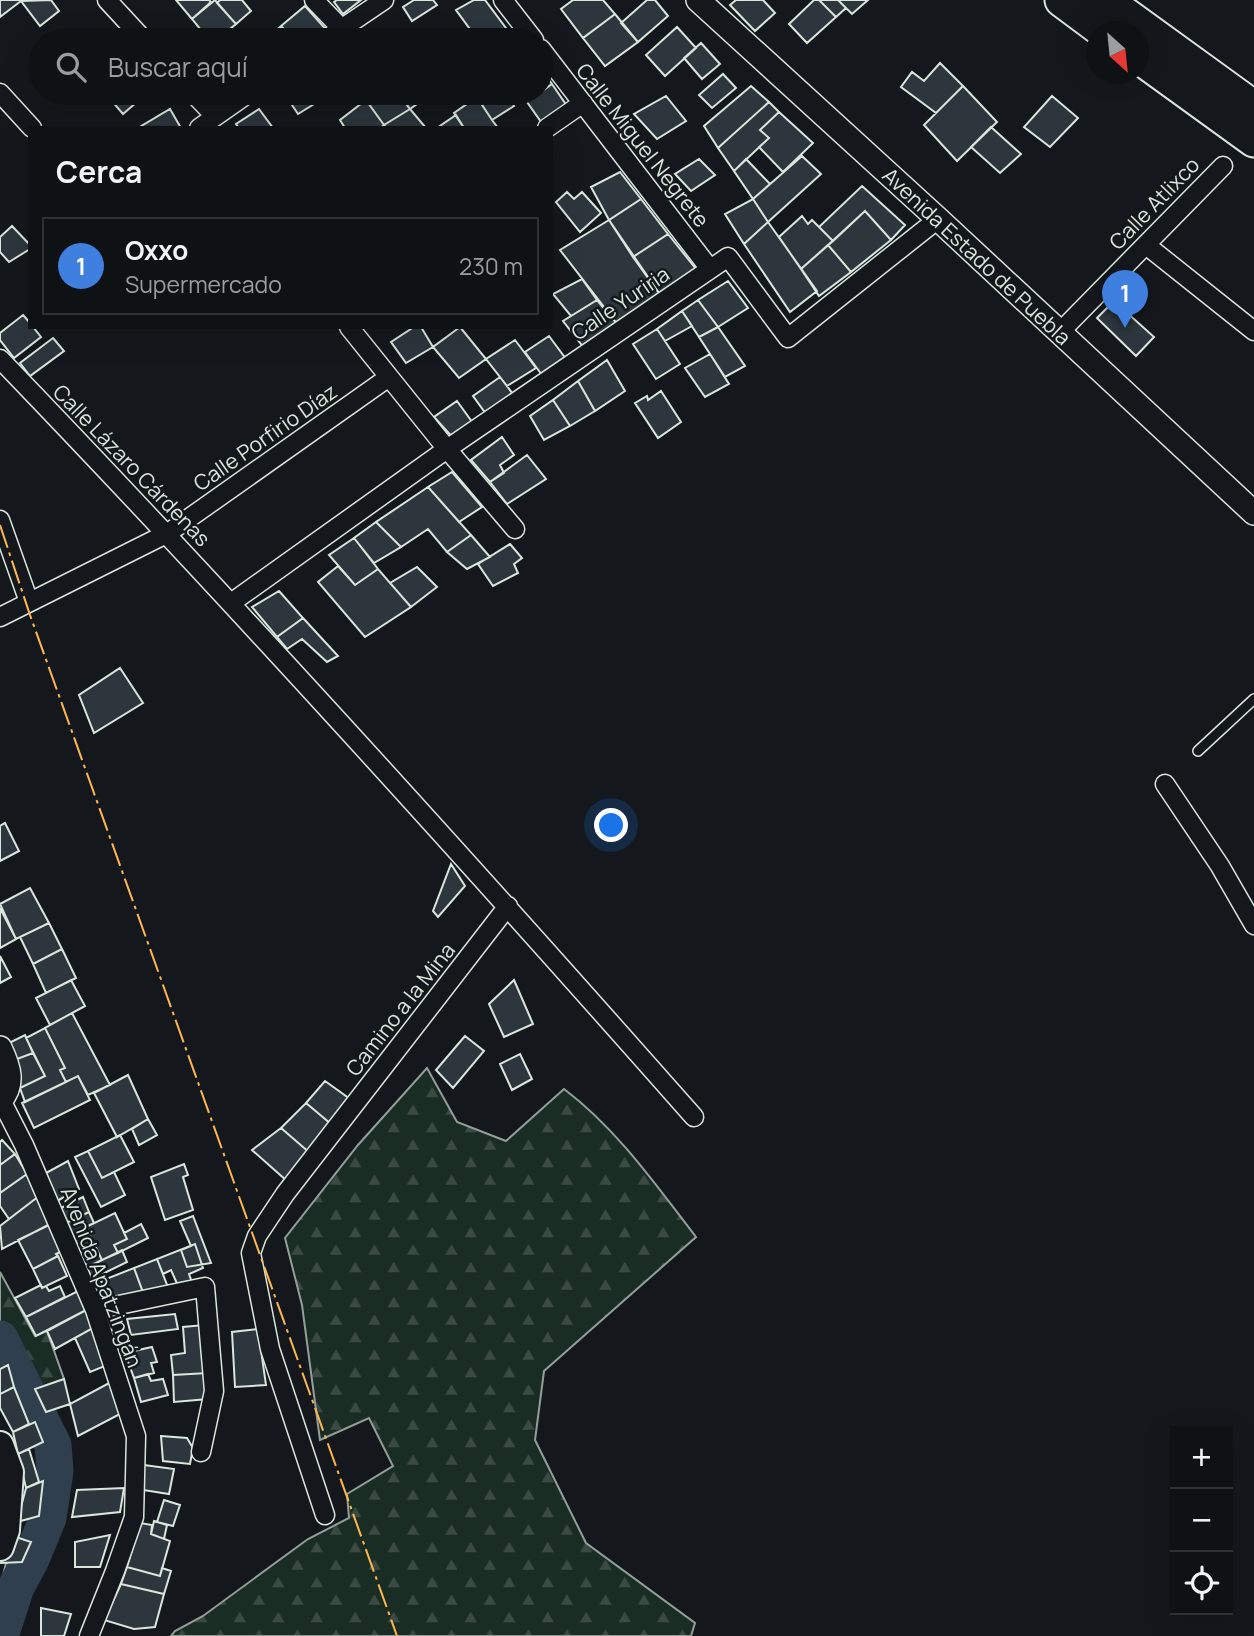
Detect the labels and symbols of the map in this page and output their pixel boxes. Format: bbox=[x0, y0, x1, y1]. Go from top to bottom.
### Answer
north arrow bbox=[1086, 21, 1149, 84]
street label: Calle Miguel Negrete bbox=[570, 57, 716, 233]
street label: Calle Atlixco bbox=[1103, 151, 1205, 255]
street label: Avenida Estado de Puebla bbox=[877, 161, 1077, 351]
street label: Calle Yuriria bbox=[565, 260, 675, 346]
pin: 1 bbox=[1102, 270, 1148, 328]
street label: Calle Porfirio Díaz bbox=[188, 377, 342, 497]
street label: Calle Lázaro Cárdenas bbox=[47, 378, 217, 552]
your location bbox=[594, 808, 628, 842]
street label: Camino a la Mina bbox=[339, 937, 461, 1081]
street label: Avenida Apatzingán bbox=[55, 1183, 149, 1371]

